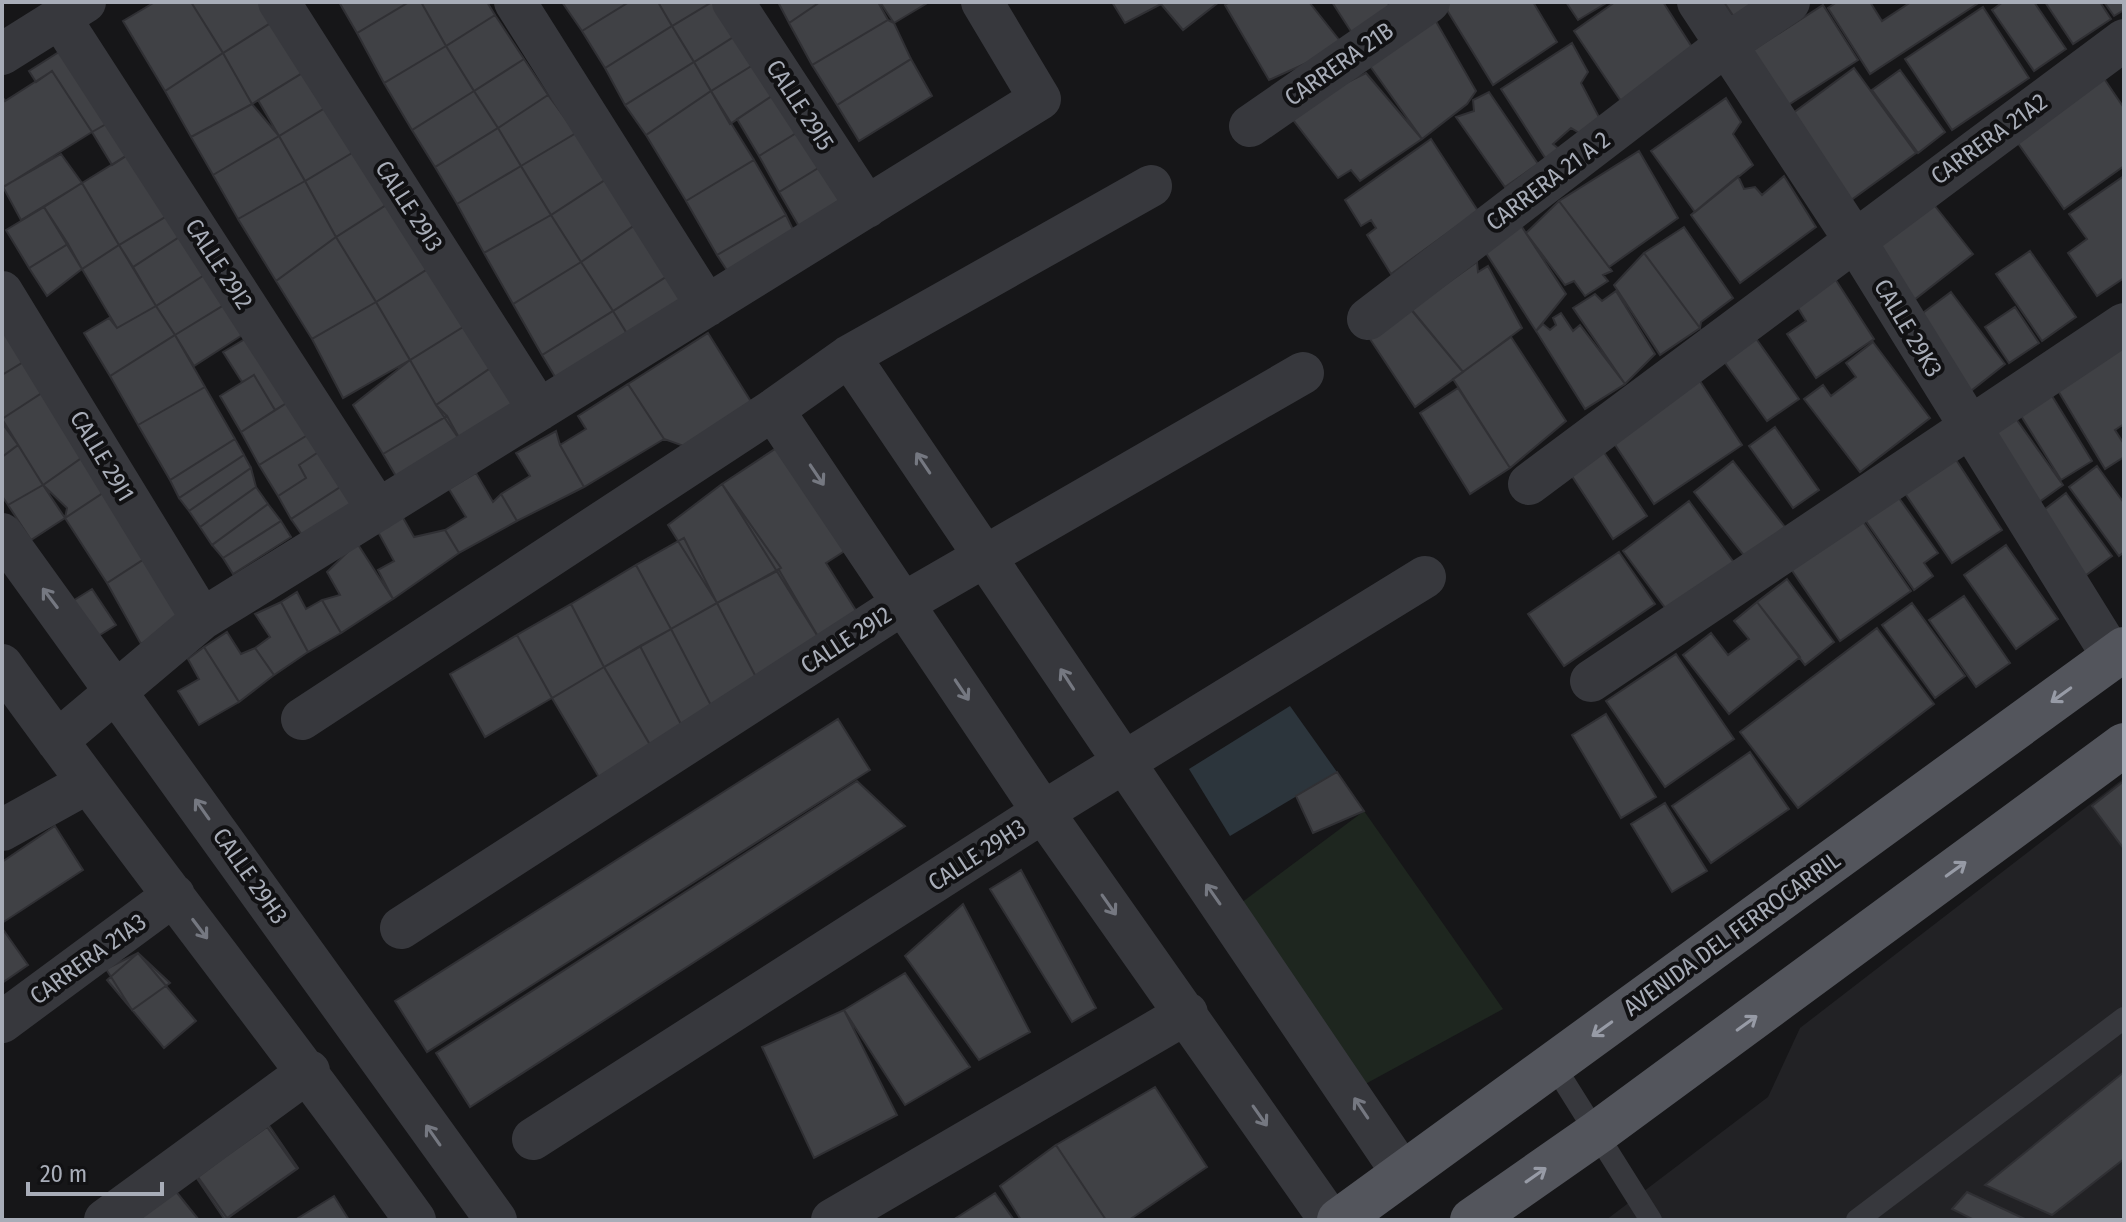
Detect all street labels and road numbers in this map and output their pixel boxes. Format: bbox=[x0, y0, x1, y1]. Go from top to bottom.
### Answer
street label: CARRERA 21B bbox=[1279, 16, 1399, 112]
street label: CALLE 29I5 bbox=[760, 54, 840, 156]
street label: CARRERA 21A2 bbox=[1926, 88, 2052, 190]
street label: CARRERA 21 A 2 bbox=[1481, 125, 1615, 237]
street label: CALLE 29I3 bbox=[369, 156, 449, 256]
street label: CALLE 29I2 bbox=[179, 214, 259, 314]
street label: CALLE 29K3 bbox=[1868, 274, 1948, 382]
street label: CALLE 29I1 bbox=[64, 406, 140, 506]
street label: CALLE 29I2 bbox=[796, 600, 896, 680]
street label: CALLE 29H3 bbox=[923, 813, 1031, 897]
street label: CALLE 29H3 bbox=[207, 823, 293, 929]
street label: AVENIDA DEL FERROCARRIL bbox=[1618, 846, 1846, 1022]
street label: CARRERA 21A3 bbox=[25, 908, 151, 1010]

